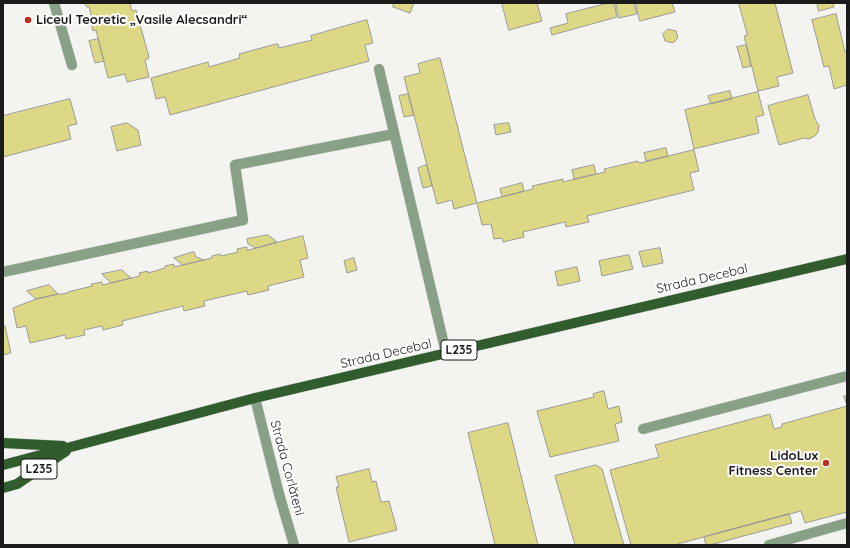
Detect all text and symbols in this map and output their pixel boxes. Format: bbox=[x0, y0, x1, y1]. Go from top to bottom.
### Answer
place label: Liceul Teoretic „Vasile Alecsandri“ bbox=[36, 12, 247, 28]
marker: Liceul Teoretic „Vasile Alecsandri“ bbox=[23, 15, 33, 25]
street label: Strada Decebal bbox=[655, 261, 749, 297]
street label: Strada Decebal bbox=[339, 336, 433, 372]
road number: L235 bbox=[441, 340, 477, 360]
street label: Strada Corlăteni bbox=[267, 419, 307, 517]
place label: LidoLux Fitness Center bbox=[729, 448, 818, 479]
marker: LidoLux Fitness Center bbox=[821, 458, 831, 468]
road number: L235 bbox=[21, 459, 57, 479]

